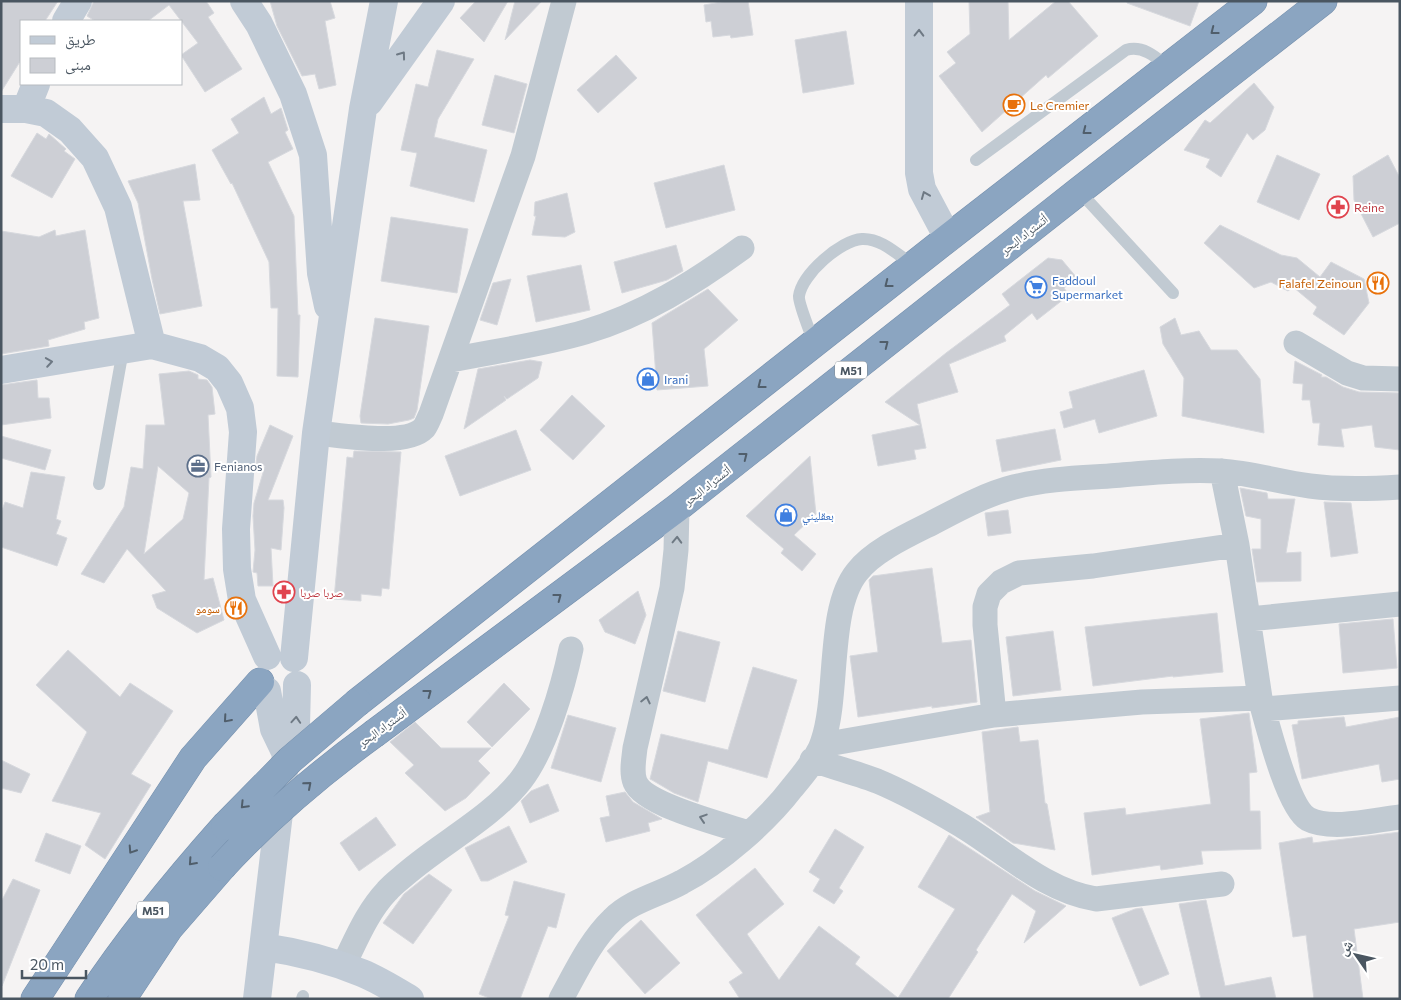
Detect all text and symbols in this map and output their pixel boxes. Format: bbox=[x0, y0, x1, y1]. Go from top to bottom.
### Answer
legend bbox=[20, 20, 182, 85]
one-way arrow bbox=[1211, 26, 1220, 34]
one-way arrow bbox=[914, 29, 924, 36]
text: طريق bbox=[65, 30, 96, 50]
one-way arrow bbox=[396, 52, 405, 61]
text: مبنى bbox=[65, 55, 91, 75]
cafe icon: Le Cremier bbox=[1002, 93, 1026, 117]
place label: Le Cremier bbox=[1030, 98, 1090, 112]
one-way arrow bbox=[1082, 125, 1092, 134]
one-way arrow bbox=[921, 191, 931, 200]
pharmacy icon: Reine bbox=[1326, 195, 1350, 219]
place label: Reine bbox=[1354, 200, 1384, 214]
street label: أتستراد البحر bbox=[997, 211, 1051, 258]
restaurant icon: Falafel Zeinoun bbox=[1366, 271, 1390, 295]
place label: Faddoul Supermarket bbox=[1052, 273, 1123, 301]
supermarket icon: Faddoul Supermarket bbox=[1024, 275, 1048, 299]
place label: Falafel Zeinoun bbox=[1279, 276, 1362, 290]
one-way arrow bbox=[885, 279, 894, 288]
one-way arrow bbox=[879, 341, 888, 350]
one-way arrow bbox=[45, 357, 54, 367]
road number: M51 bbox=[835, 362, 867, 378]
shop icon: Irani bbox=[636, 367, 660, 391]
place label: Irani bbox=[664, 372, 688, 386]
one-way arrow bbox=[758, 379, 767, 387]
one-way arrow bbox=[738, 453, 747, 462]
office icon: Fenianos bbox=[186, 454, 210, 478]
place label: Fenianos bbox=[214, 459, 263, 473]
street label: أتستراد البحر bbox=[680, 462, 734, 509]
shop icon: بعقليني bbox=[774, 503, 798, 527]
place label: بعقليني bbox=[802, 508, 834, 526]
one-way arrow bbox=[671, 536, 682, 544]
pharmacy icon: صربا صربا bbox=[272, 580, 296, 604]
place label: صربا صربا bbox=[300, 585, 344, 600]
one-way arrow bbox=[552, 594, 561, 602]
restaurant icon: سومو bbox=[224, 596, 248, 620]
place label: سومو bbox=[195, 601, 220, 615]
one-way arrow bbox=[422, 691, 431, 699]
one-way arrow bbox=[640, 695, 651, 704]
street label: أتستراد البحر bbox=[354, 705, 410, 751]
one-way arrow bbox=[225, 713, 233, 722]
one-way arrow bbox=[290, 716, 301, 724]
one-way arrow bbox=[302, 782, 311, 791]
one-way arrow bbox=[241, 800, 250, 809]
one-way arrow bbox=[699, 813, 707, 823]
one-way arrow bbox=[129, 845, 139, 854]
one-way arrow bbox=[189, 857, 198, 866]
road number: M51 bbox=[137, 902, 169, 918]
north arrow bbox=[1331, 930, 1381, 980]
text: ش bbox=[1334, 936, 1357, 959]
scale bar bbox=[22, 948, 86, 980]
text: 20 m bbox=[30, 955, 64, 973]

